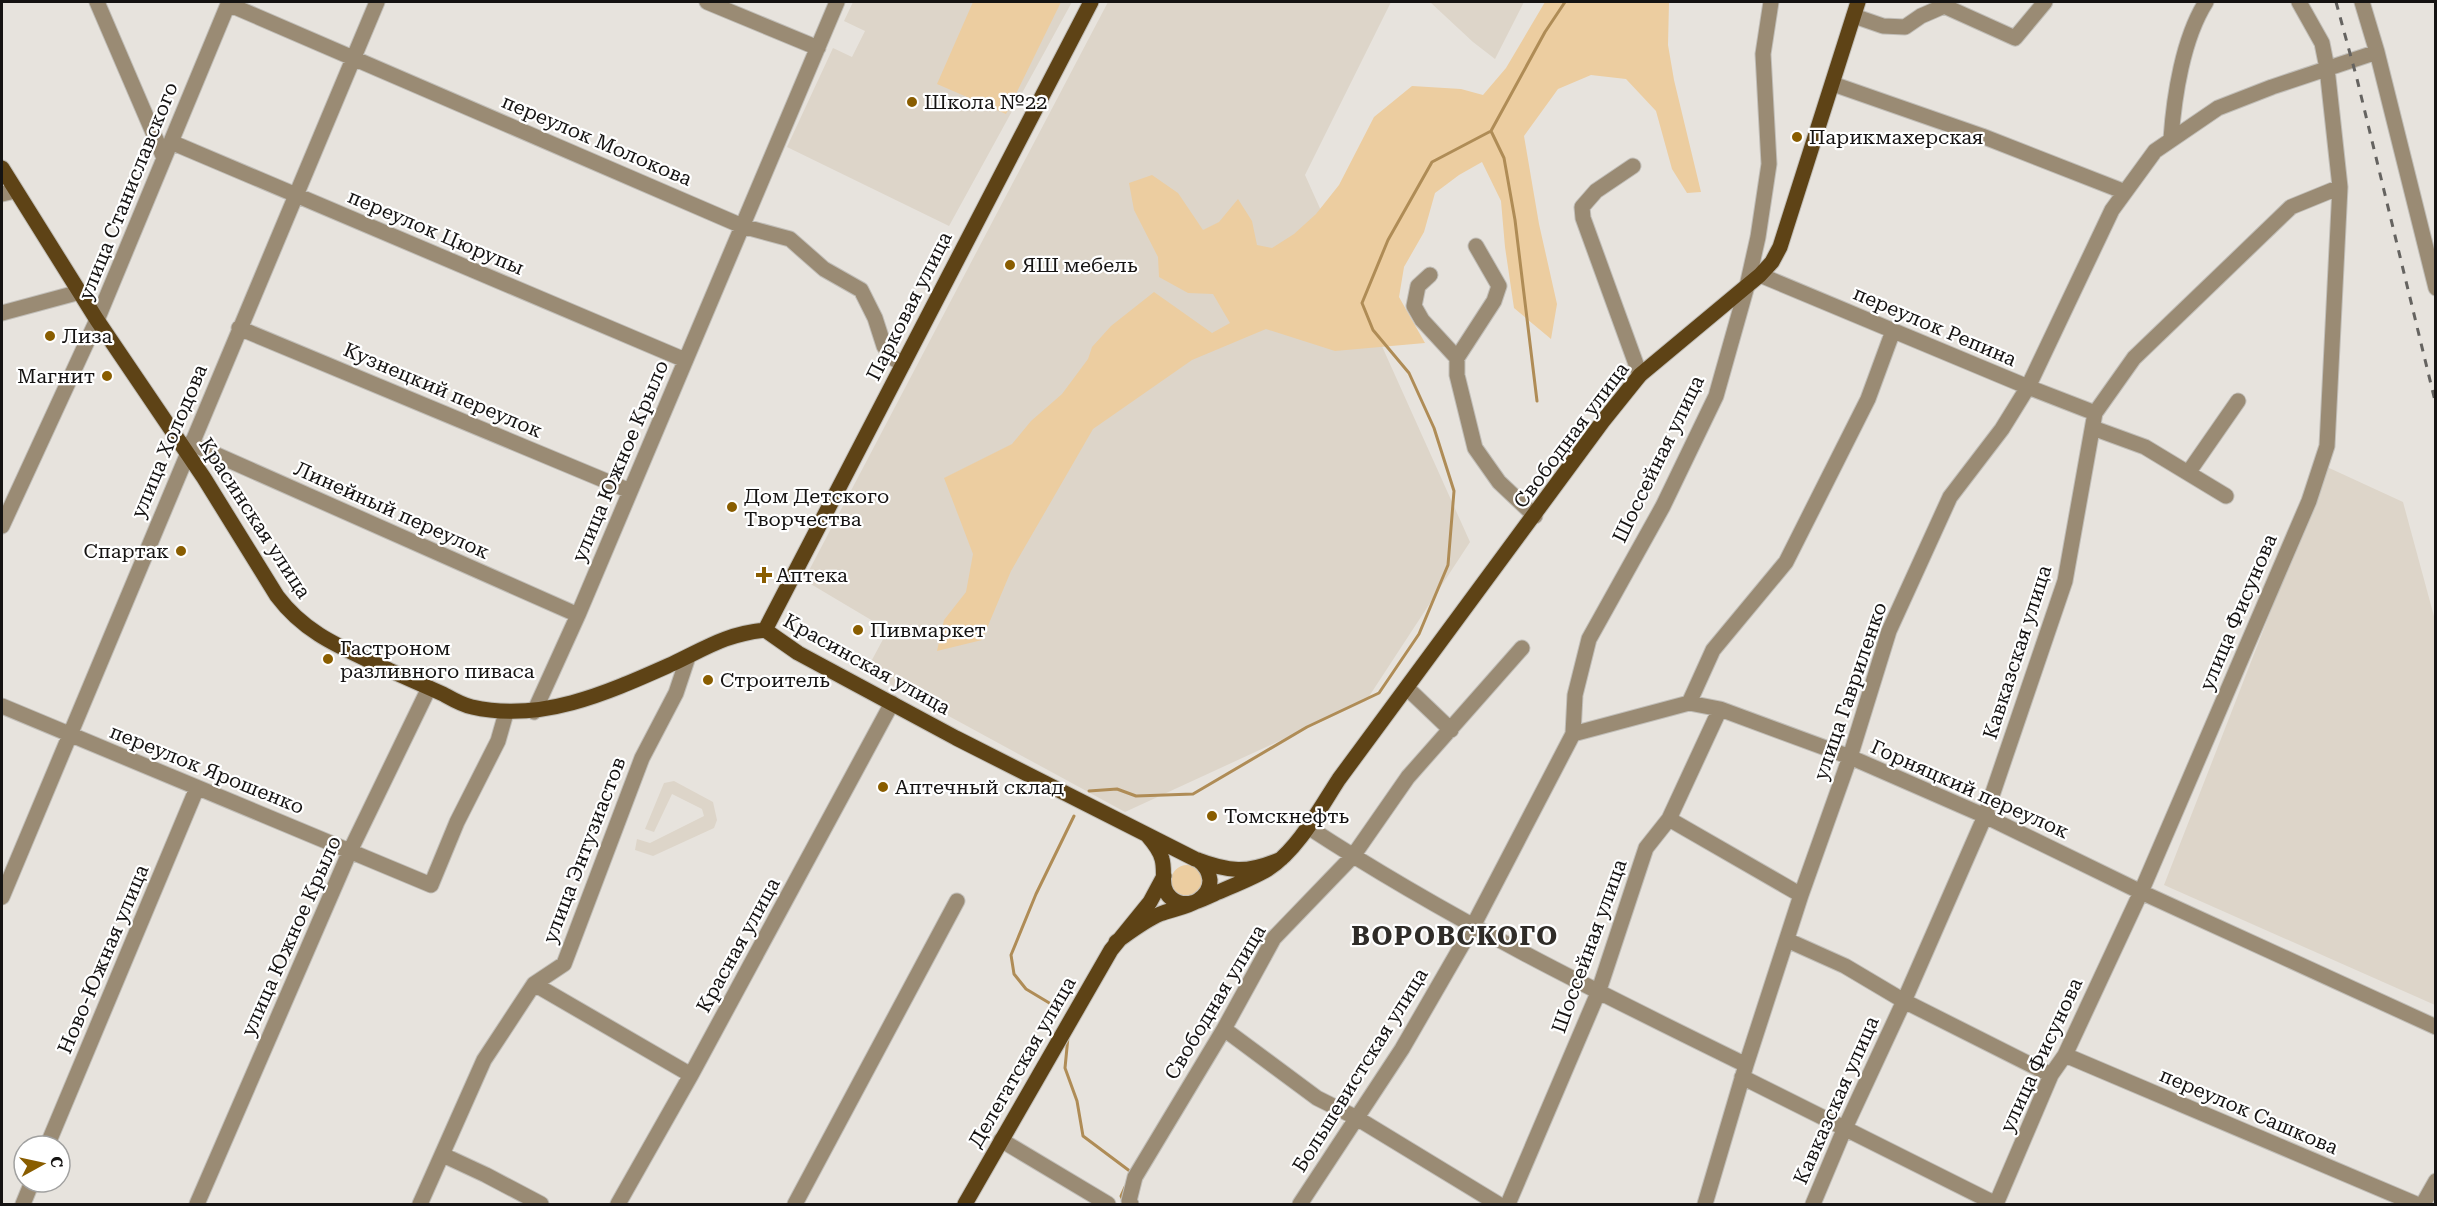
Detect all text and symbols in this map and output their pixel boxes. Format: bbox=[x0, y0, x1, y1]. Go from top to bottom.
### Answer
street label: улица Станиславского bbox=[73, 79, 183, 303]
street label: переулок Молокова bbox=[498, 89, 696, 191]
place label: Школа №22 bbox=[924, 90, 1047, 114]
marker: Школа №22 bbox=[905, 95, 919, 109]
place label: Парикмахерская bbox=[1809, 125, 1984, 149]
marker: Парикмахерская bbox=[1790, 130, 1804, 144]
street label: переулок Цюрупы bbox=[344, 184, 528, 280]
street label: Парковая улица bbox=[861, 227, 957, 385]
place label: ЯШ мебель bbox=[1022, 253, 1138, 277]
marker: ЯШ мебель bbox=[1003, 258, 1017, 272]
street label: переулок Репина bbox=[1850, 281, 2020, 371]
place label: Лиза bbox=[62, 324, 113, 348]
marker: Лиза bbox=[43, 329, 57, 343]
street label: Кузнецкий переулок bbox=[340, 337, 546, 443]
street label: улица Южное Крыло bbox=[567, 357, 673, 565]
street label: Свободная улица bbox=[1508, 357, 1634, 513]
street label: улица Холодова bbox=[126, 360, 212, 521]
place label: Магнит bbox=[17, 364, 95, 388]
marker: Магнит bbox=[100, 369, 114, 383]
street label: Шоссейная улица bbox=[1607, 371, 1709, 547]
street label: Красинская улица bbox=[194, 433, 316, 603]
street label: Линейный переулок bbox=[291, 456, 494, 564]
place label: Дом Детского Творчества bbox=[744, 484, 889, 531]
marker: Дом Детского Творчества bbox=[725, 500, 739, 514]
street label: улица Фисунова bbox=[2194, 530, 2282, 694]
place label: Спартак bbox=[83, 539, 169, 563]
marker: Спартак bbox=[174, 544, 188, 558]
street label: Кавказская улица bbox=[1978, 562, 2056, 742]
place label: Аптека bbox=[776, 563, 848, 587]
marker: Аптека bbox=[757, 568, 771, 582]
street label: улица Гавриленко bbox=[1808, 599, 1892, 783]
street label: Красинская улица bbox=[779, 608, 955, 720]
place label: Пивмаркет bbox=[870, 618, 986, 642]
marker: Пивмаркет bbox=[851, 623, 865, 637]
place label: Гастроном разливного пиваса bbox=[340, 636, 535, 683]
marker: Гастроном разливного пиваса bbox=[321, 652, 335, 666]
place label: Строитель bbox=[720, 668, 830, 692]
marker: Строитель bbox=[701, 673, 715, 687]
street label: переулок Ярошенко bbox=[106, 719, 308, 819]
street label: Горняцкий переулок bbox=[1867, 734, 2073, 844]
street label: улица Энтузиастов bbox=[537, 753, 631, 947]
place label: Аптечный склад bbox=[895, 775, 1064, 799]
marker: Аптечный склад bbox=[876, 780, 890, 794]
place label: Томскнефть bbox=[1224, 804, 1350, 828]
marker: Томскнефть bbox=[1205, 809, 1219, 823]
street label: улица Южное Крыло bbox=[236, 832, 346, 1040]
street label: Шоссейная улица bbox=[1546, 856, 1632, 1036]
street label: Ново-Южная улица bbox=[52, 861, 154, 1057]
street label: Красная улица bbox=[691, 873, 785, 1017]
street label: Свободная улица bbox=[1159, 920, 1271, 1084]
district label: ВОРОВСКОГО bbox=[1351, 921, 1559, 951]
street label: Большевистская улица bbox=[1287, 963, 1433, 1177]
street label: Делегатская улица bbox=[963, 972, 1081, 1152]
street label: улица Фисунова bbox=[1995, 974, 2087, 1136]
street label: Кавказская улица bbox=[1788, 1012, 1884, 1188]
street label: переулок Сашкова bbox=[2156, 1063, 2342, 1160]
north arrow bbox=[12, 1134, 72, 1194]
text: С bbox=[46, 1155, 67, 1169]

